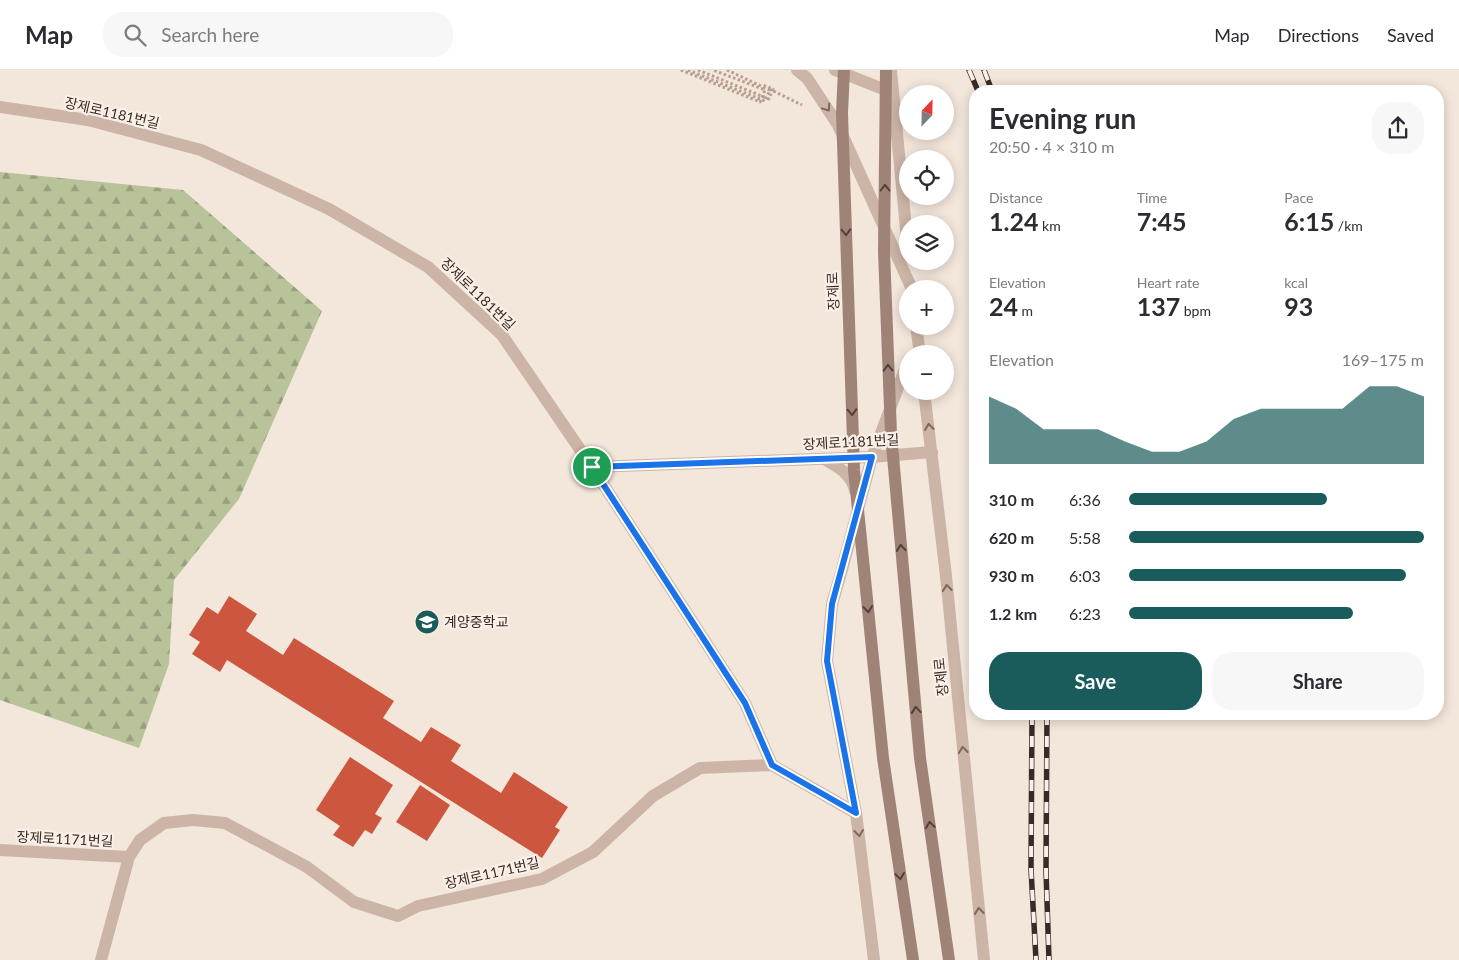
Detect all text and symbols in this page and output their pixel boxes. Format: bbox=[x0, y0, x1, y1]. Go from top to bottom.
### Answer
search box bbox=[103, 12, 453, 57]
text: Map bbox=[25, 20, 73, 49]
icon: search bbox=[121, 21, 149, 49]
text: Search here bbox=[161, 23, 259, 46]
text: Map bbox=[1214, 24, 1250, 46]
text: Directions bbox=[1278, 24, 1359, 46]
text: Saved bbox=[1387, 24, 1434, 46]
north arrow bbox=[899, 85, 954, 140]
map controls bbox=[899, 85, 954, 400]
street label: 장제로1181번길 bbox=[63, 93, 161, 132]
text: Evening run bbox=[989, 101, 1136, 135]
button: share bbox=[1372, 102, 1424, 154]
one-way arrow bbox=[821, 103, 830, 112]
text: 20:50 · 4 × 310 m bbox=[989, 137, 1114, 156]
button: locate bbox=[899, 150, 954, 205]
one-way arrow bbox=[880, 184, 890, 192]
text: Distance bbox=[989, 189, 1043, 206]
text: Time bbox=[1137, 189, 1167, 206]
text: Pace bbox=[1284, 189, 1313, 206]
text: 1.24 bbox=[989, 206, 1038, 236]
text: 7:45 bbox=[1137, 206, 1187, 236]
text: 6:15 bbox=[1284, 206, 1334, 236]
button: layers bbox=[899, 215, 954, 270]
text: km bbox=[1038, 217, 1061, 234]
text: /km bbox=[1334, 217, 1363, 234]
one-way arrow bbox=[840, 228, 851, 236]
street label: 장제로1181번길 bbox=[438, 254, 519, 333]
street label: 장제로 bbox=[823, 271, 842, 311]
text: Elevation bbox=[989, 274, 1046, 291]
text: Heart rate bbox=[1137, 274, 1199, 291]
text: kcal bbox=[1284, 274, 1308, 291]
button: + bbox=[899, 280, 954, 335]
text: 24 bbox=[989, 291, 1018, 321]
text: 137 bbox=[1137, 291, 1180, 321]
text: 93 bbox=[1284, 291, 1313, 321]
text: m bbox=[1018, 302, 1033, 319]
text: bpm bbox=[1180, 302, 1211, 319]
button: − bbox=[899, 345, 954, 400]
text: Elevation bbox=[989, 350, 1054, 369]
text: 169–175 m bbox=[1342, 350, 1424, 369]
one-way arrow bbox=[883, 364, 894, 372]
one-way arrow bbox=[846, 408, 857, 416]
one-way arrow bbox=[924, 422, 935, 430]
street label: 장제로1181번길 bbox=[802, 430, 900, 453]
pin bbox=[571, 446, 613, 488]
icon: arrive bbox=[578, 453, 606, 481]
text: 310 m bbox=[989, 490, 1034, 509]
text: 6:36 bbox=[1069, 490, 1101, 509]
text: 620 m bbox=[989, 528, 1034, 547]
text: 5:58 bbox=[1069, 528, 1101, 547]
one-way arrow bbox=[896, 544, 907, 552]
text: 930 m bbox=[989, 566, 1034, 585]
text: 6:03 bbox=[1069, 566, 1101, 585]
one-way arrow bbox=[942, 584, 953, 592]
text: 1.2 km bbox=[989, 604, 1037, 623]
text: 6:23 bbox=[1069, 604, 1101, 623]
one-way arrow bbox=[862, 605, 873, 613]
school or university icon: 계양중학교 bbox=[414, 609, 440, 635]
place label: 계양중학교 bbox=[444, 613, 509, 630]
button: Save bbox=[989, 652, 1202, 710]
button: Share bbox=[1212, 652, 1424, 710]
street label: 장제로 bbox=[930, 657, 951, 697]
one-way arrow bbox=[910, 705, 921, 713]
one-way arrow bbox=[958, 746, 969, 754]
one-way arrow bbox=[925, 821, 936, 829]
street label: 장제로1171번길 bbox=[16, 827, 114, 850]
one-way arrow bbox=[853, 829, 864, 837]
street label: 장제로1171번길 bbox=[443, 853, 541, 892]
one-way arrow bbox=[895, 871, 905, 880]
one-way arrow bbox=[974, 907, 985, 915]

